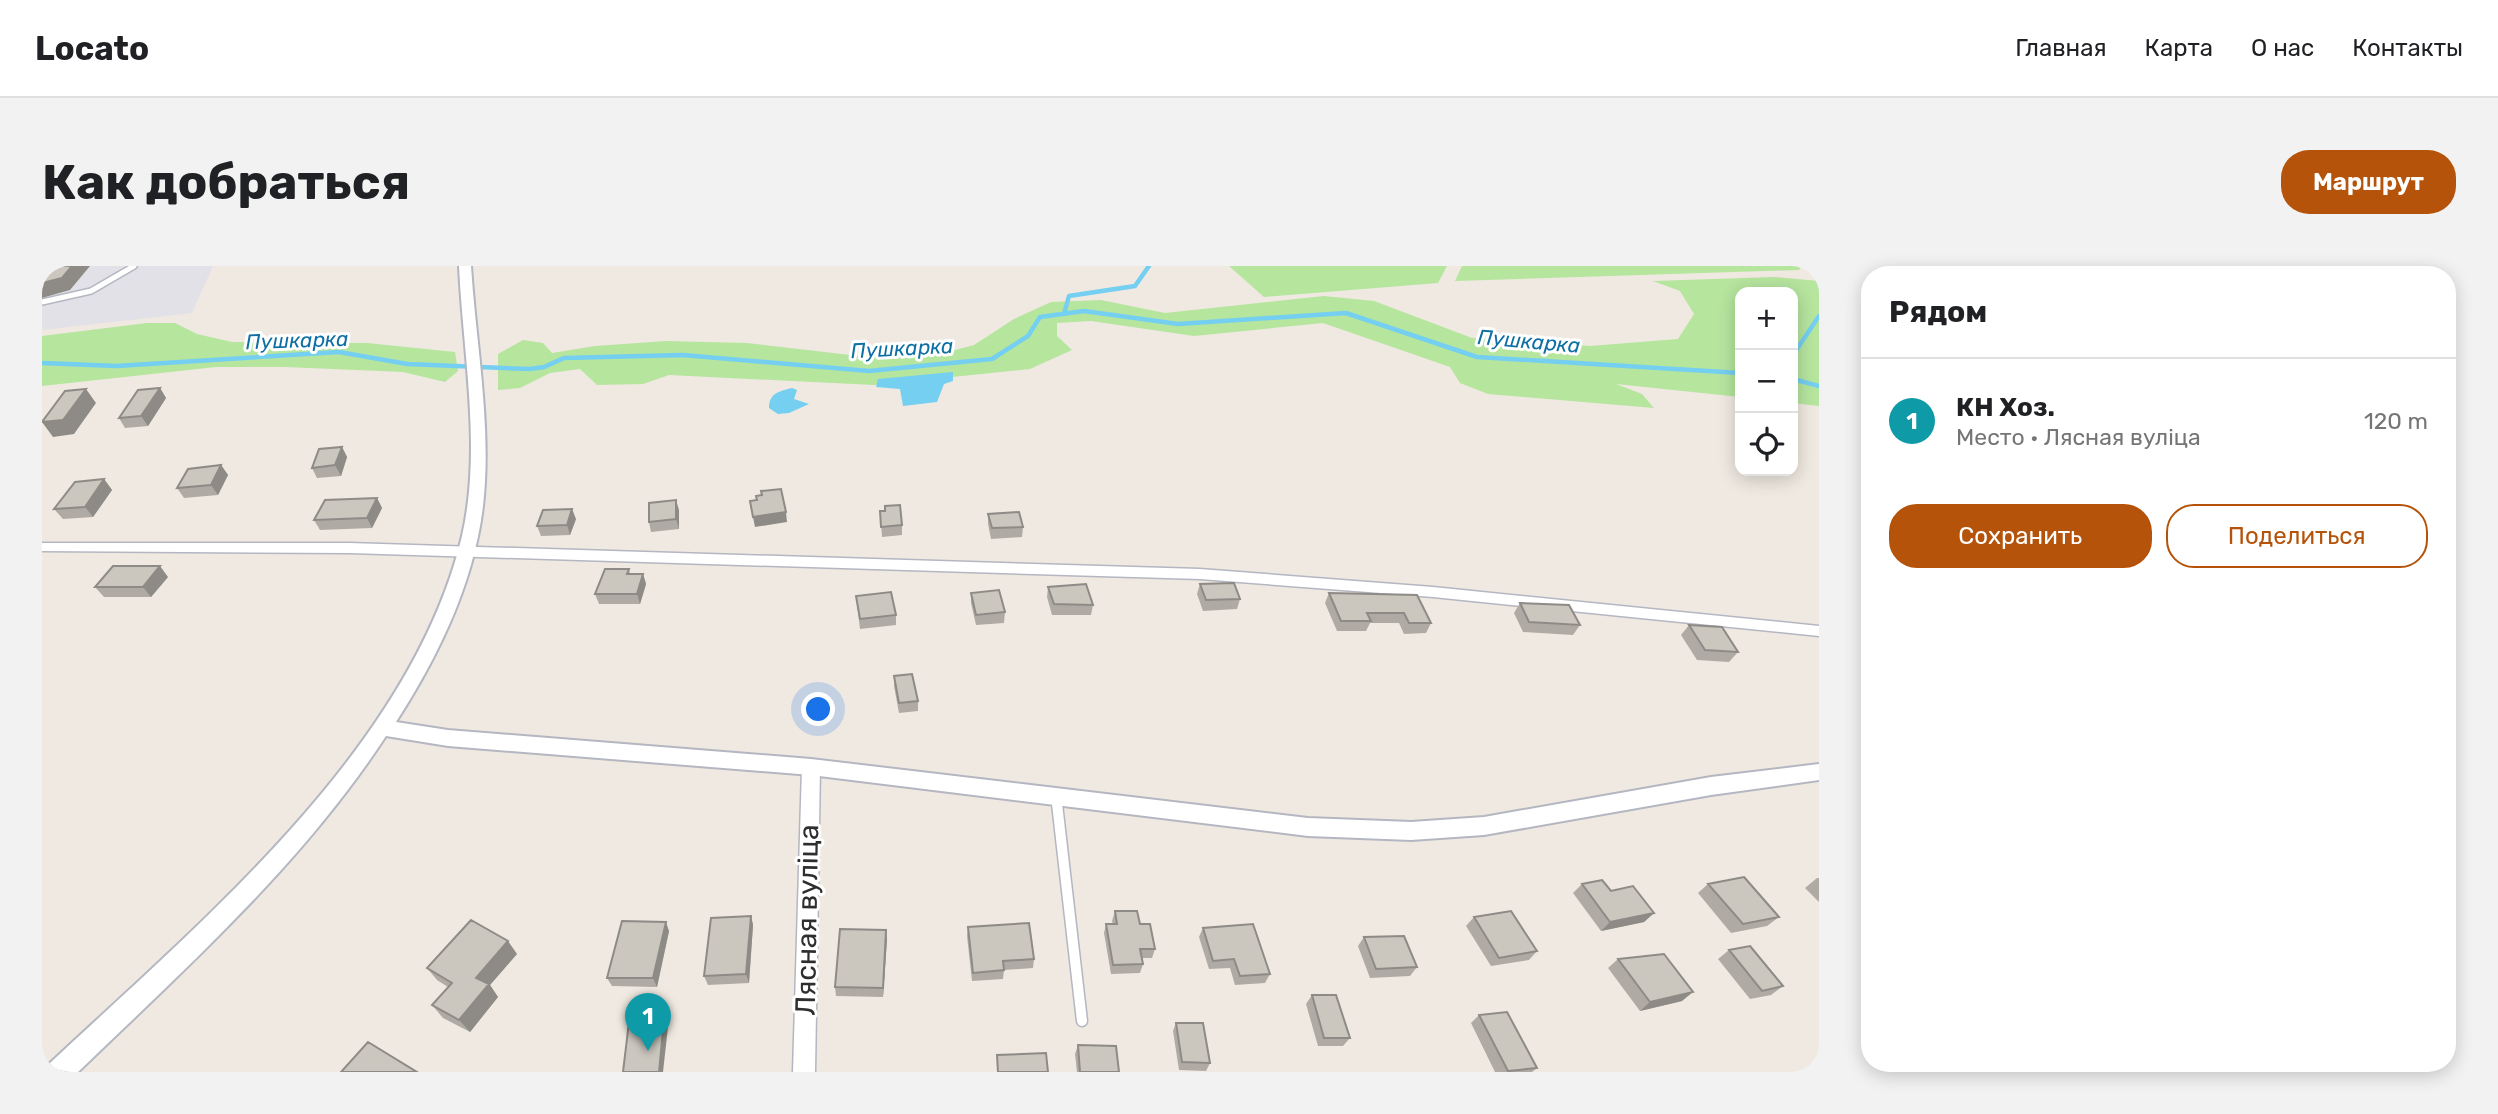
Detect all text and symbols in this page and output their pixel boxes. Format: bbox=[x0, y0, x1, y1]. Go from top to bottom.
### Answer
text: Locato bbox=[35, 29, 149, 68]
text: Главная bbox=[2015, 34, 2107, 62]
text: Карта bbox=[2145, 34, 2213, 62]
text: О нас bbox=[2251, 34, 2314, 62]
text: Контакты bbox=[2352, 34, 2463, 62]
button: Маршрут bbox=[2281, 150, 2456, 214]
text: Как добраться bbox=[42, 153, 410, 211]
map controls bbox=[1735, 287, 1798, 476]
button: + bbox=[1735, 287, 1798, 350]
text: Рядом bbox=[1889, 294, 1987, 330]
water label: Пушкарка bbox=[1477, 324, 1581, 358]
water label: Пушкарка bbox=[245, 326, 349, 354]
water label: Пушкарка bbox=[850, 333, 954, 363]
button: − bbox=[1735, 350, 1798, 413]
text: КН Хоз. bbox=[1956, 392, 2055, 423]
text: 1 bbox=[1906, 407, 1918, 435]
text: 120 m bbox=[2364, 407, 2428, 435]
button: locate bbox=[1735, 413, 1798, 476]
text: Место · Лясная вуліца bbox=[1956, 423, 2201, 451]
button: Сохранить bbox=[1889, 504, 2152, 568]
button: Поделиться bbox=[2166, 504, 2428, 568]
your location bbox=[801, 692, 835, 726]
street label: Лясная вуліца bbox=[789, 824, 825, 1016]
pin: 1 bbox=[625, 993, 671, 1051]

